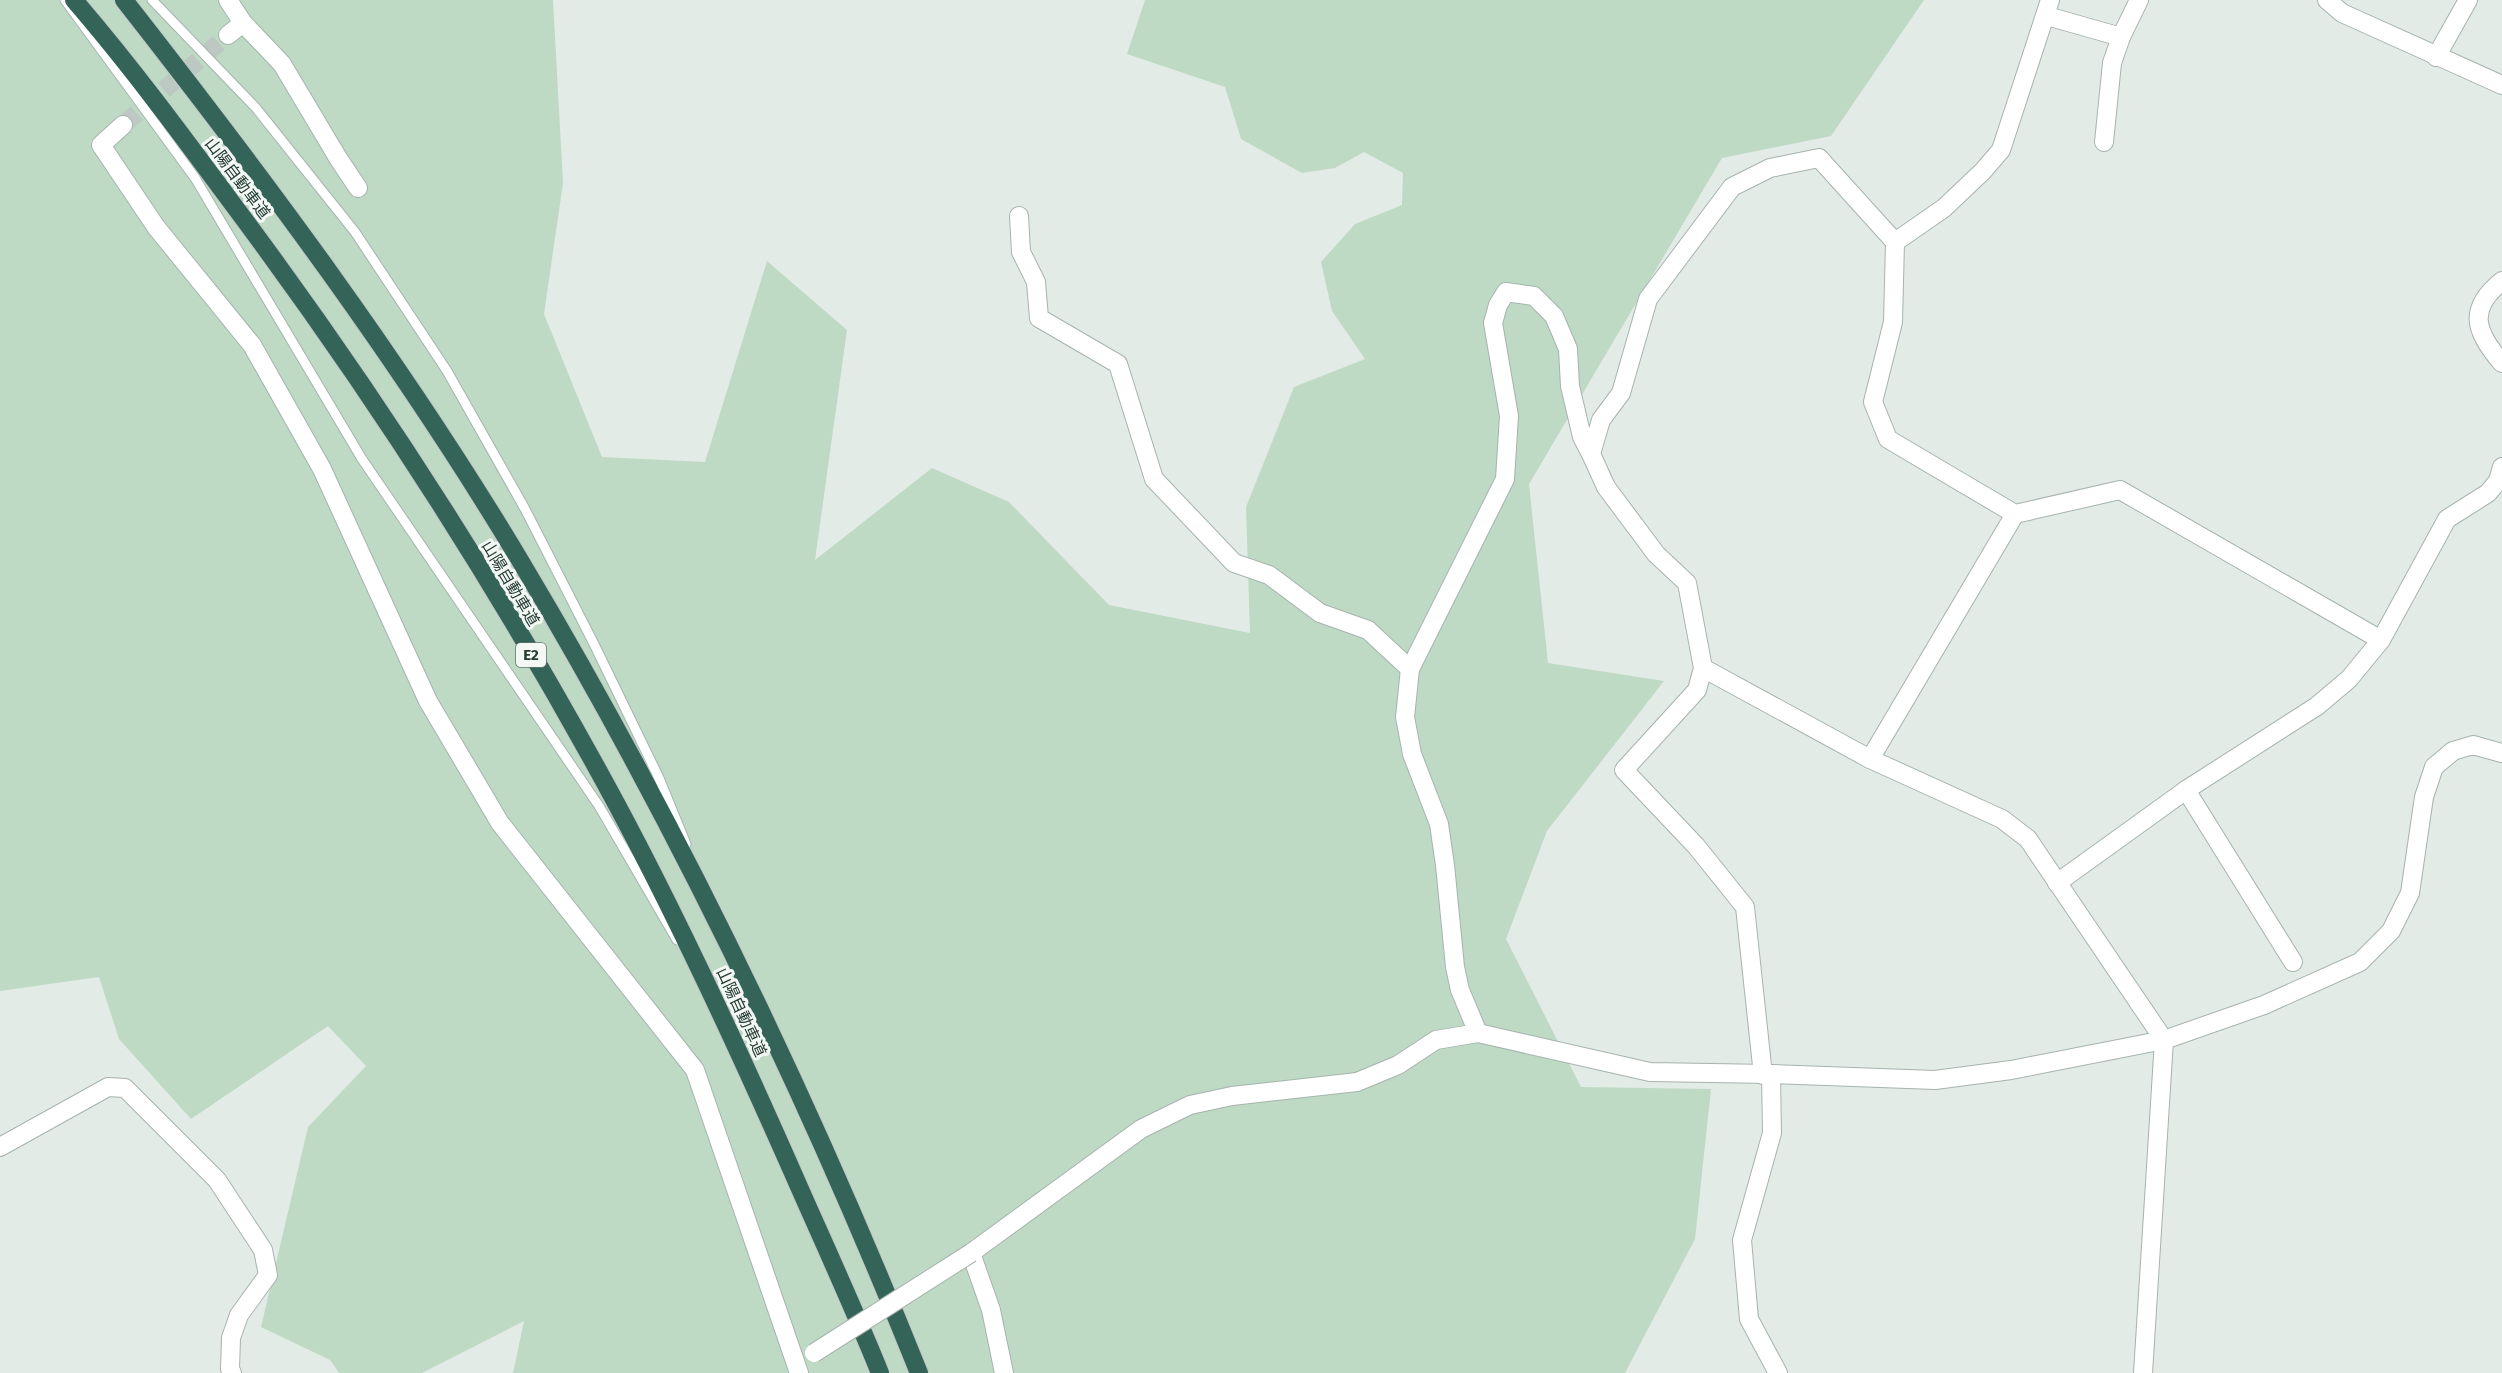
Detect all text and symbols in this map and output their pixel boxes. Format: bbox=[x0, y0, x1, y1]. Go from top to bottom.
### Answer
street label: 山陽自動車道 bbox=[201, 134, 274, 222]
street label: 山陽自動車道 bbox=[478, 537, 543, 629]
road number: E2 bbox=[516, 643, 546, 667]
street label: 山陽自動車道 bbox=[713, 965, 770, 1060]

